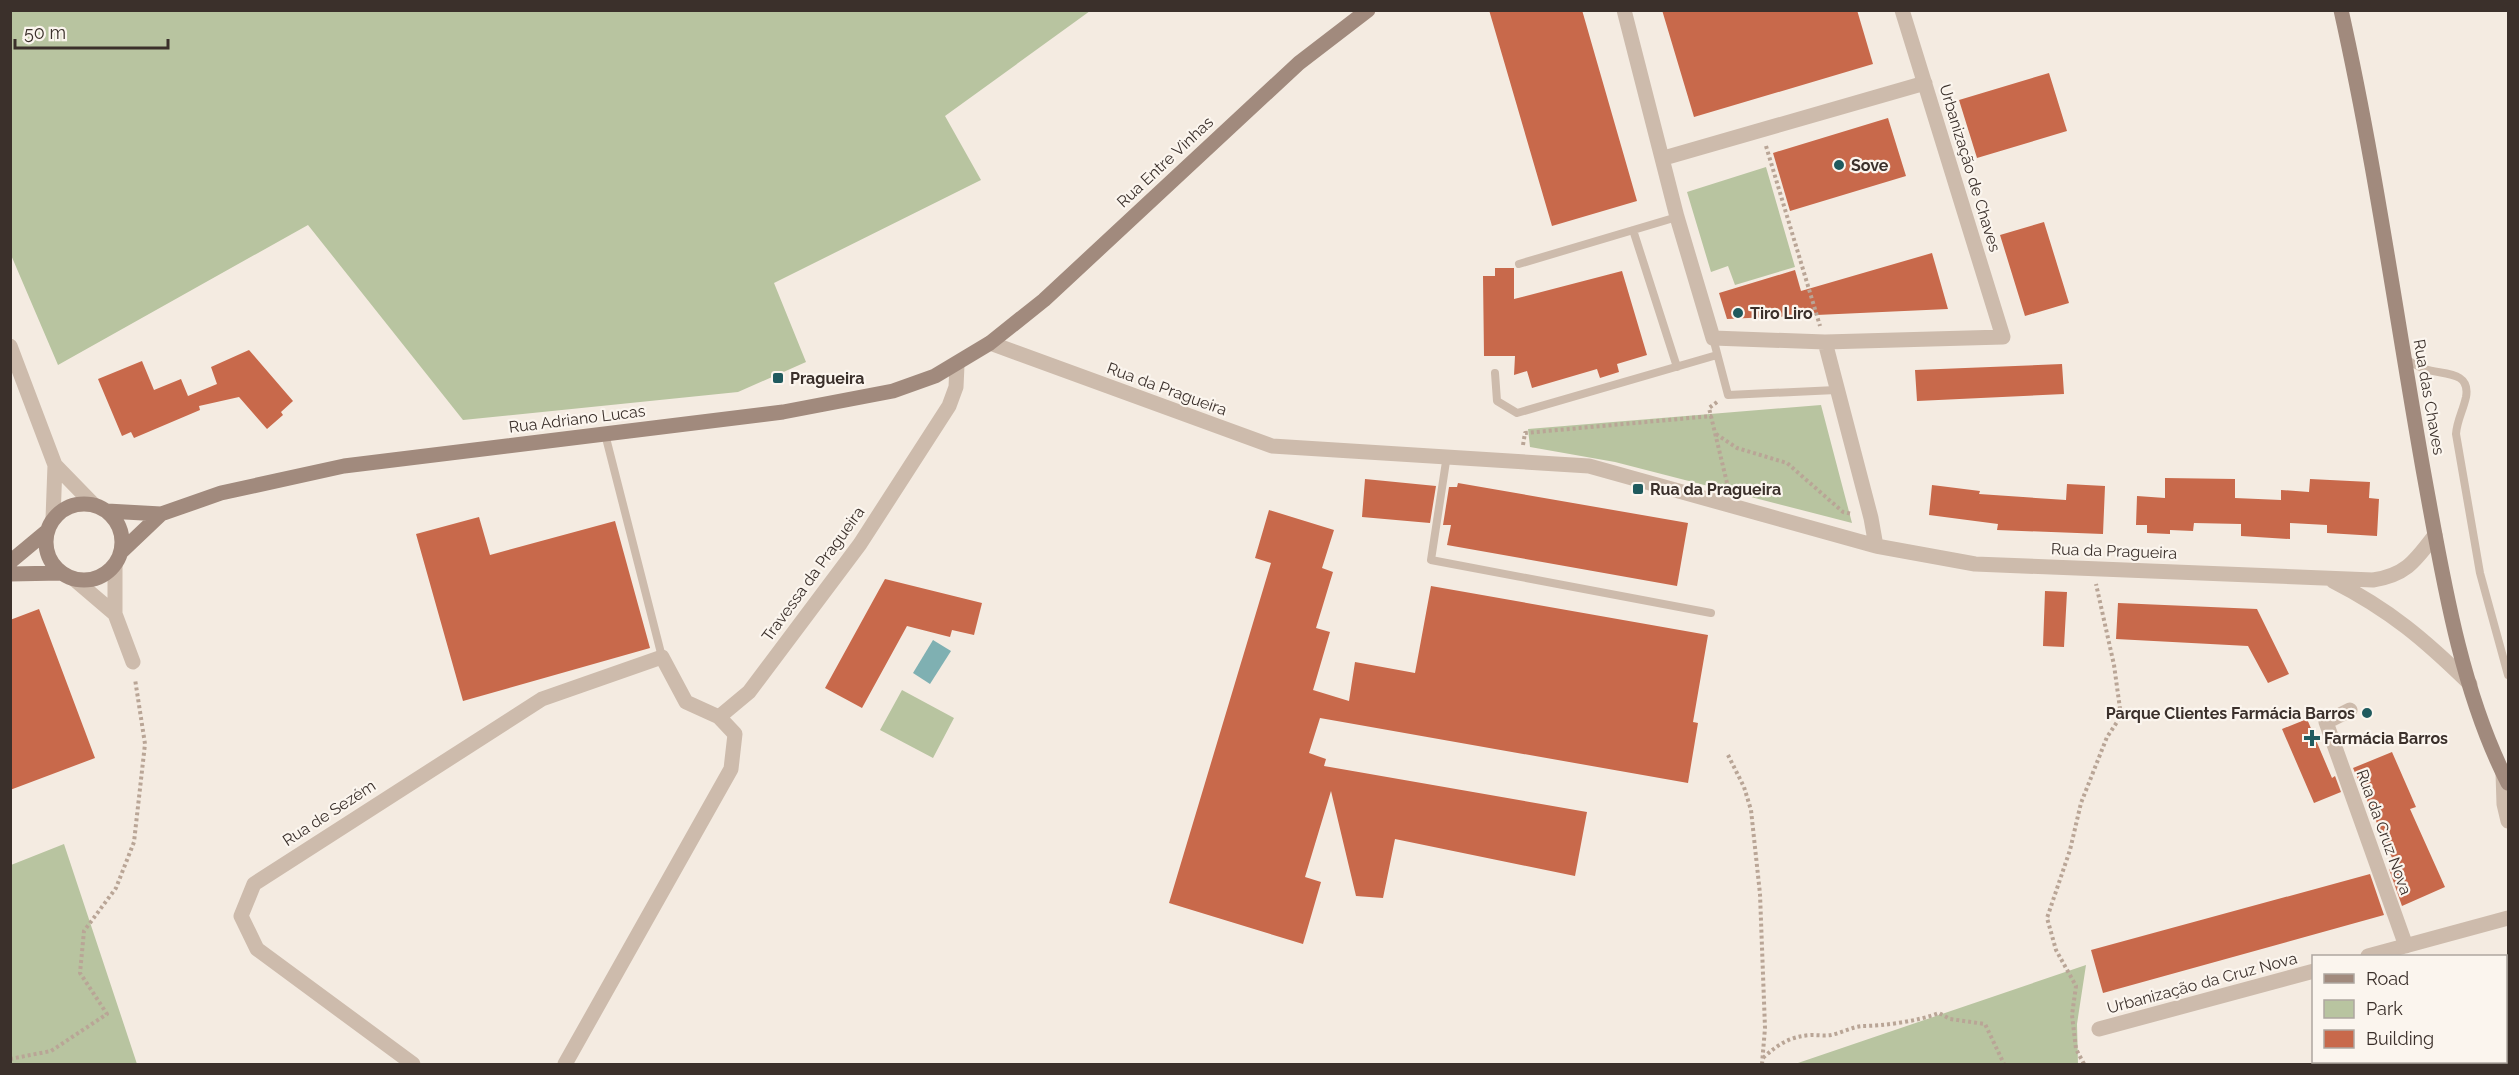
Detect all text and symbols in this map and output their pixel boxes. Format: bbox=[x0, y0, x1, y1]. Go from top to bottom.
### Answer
scale bar bbox=[15, 12, 168, 50]
text: 50 m bbox=[24, 22, 66, 43]
street label: Urbanização de Chaves bbox=[1935, 82, 2005, 254]
street label: Rua Entre Vinhas bbox=[1113, 112, 1217, 211]
place label: Sove bbox=[1851, 156, 1889, 175]
marker: Sove bbox=[1832, 158, 1846, 172]
place label: Tiro Liro bbox=[1750, 304, 1813, 323]
marker: Tiro Liro bbox=[1731, 306, 1745, 320]
street label: Rua das Chaves bbox=[2409, 338, 2449, 457]
street label: Rua da Pragueira bbox=[1104, 358, 1230, 420]
place label: Pragueira bbox=[790, 369, 864, 388]
marker: Pragueira bbox=[771, 371, 785, 385]
street label: Rua Adriano Lucas bbox=[508, 401, 647, 437]
place label: Rua da Pragueira bbox=[1650, 480, 1781, 499]
marker: Rua da Pragueira bbox=[1631, 482, 1645, 496]
street label: Travessa da Pragueira bbox=[758, 503, 868, 645]
street label: Rua da Pragueira bbox=[2051, 539, 2177, 563]
place label: Parque Clientes Farmácia Barros bbox=[2106, 704, 2355, 723]
marker: Parque Clientes Farmácia Barros bbox=[2360, 706, 2374, 720]
place label: Farmácia Barros bbox=[2324, 729, 2448, 748]
marker: Farmácia Barros bbox=[2305, 731, 2319, 745]
street label: Rua da Cruz Nova bbox=[2353, 767, 2415, 897]
street label: Rua de Sezém bbox=[279, 776, 379, 850]
street label: Urbanização da Cruz Nova bbox=[2105, 948, 2299, 1018]
legend bbox=[2312, 955, 2507, 1063]
text: Road bbox=[2366, 968, 2409, 989]
text: Park bbox=[2366, 998, 2403, 1019]
text: Building bbox=[2366, 1028, 2434, 1049]

